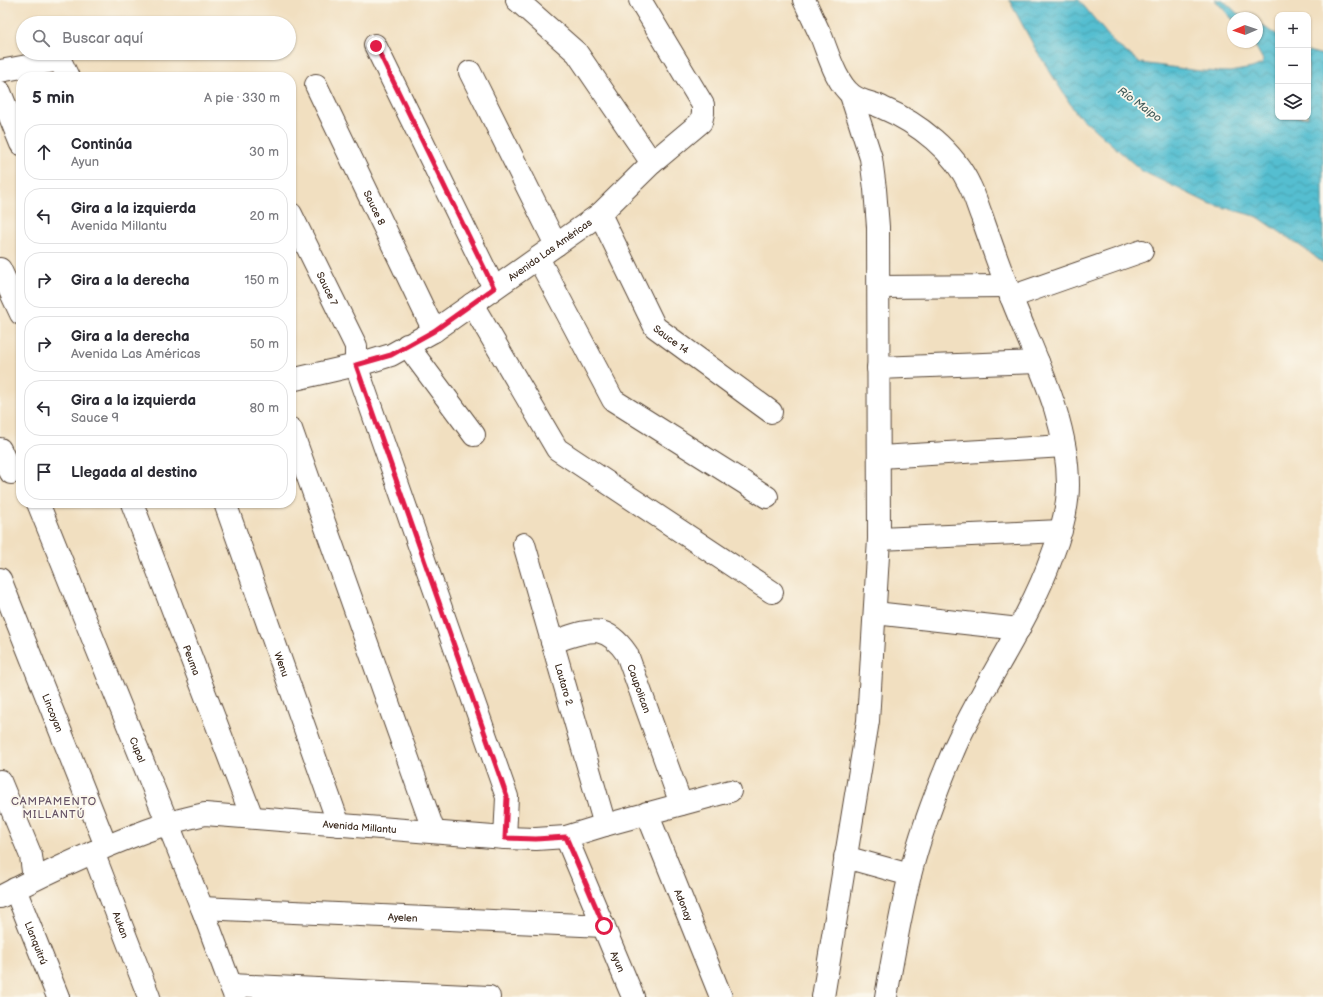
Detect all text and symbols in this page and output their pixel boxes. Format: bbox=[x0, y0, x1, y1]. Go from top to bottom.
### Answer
north arrow bbox=[1227, 12, 1263, 48]
map controls bbox=[1275, 12, 1311, 120]
button: + bbox=[1275, 12, 1311, 48]
search box bbox=[16, 16, 296, 60]
icon: search bbox=[30, 27, 52, 49]
text: Buscar aquí bbox=[62, 29, 143, 48]
route end bbox=[367, 37, 385, 55]
button: − bbox=[1275, 48, 1311, 84]
water label: Río Maipo bbox=[1115, 84, 1165, 125]
button: layers bbox=[1275, 84, 1311, 120]
text: 5 min bbox=[32, 88, 75, 108]
text: A pie · 330 m bbox=[204, 90, 280, 106]
text: Continúa bbox=[71, 135, 132, 154]
icon: ahead bbox=[33, 141, 55, 163]
text: 30 m bbox=[249, 144, 279, 160]
text: Ayun bbox=[71, 154, 99, 170]
street label: Sauce 8 bbox=[360, 189, 387, 228]
text: Gira a la izquierda bbox=[71, 199, 196, 218]
icon: left bbox=[33, 205, 55, 227]
text: 20 m bbox=[249, 208, 279, 224]
street label: Avenida Las Américas bbox=[506, 217, 595, 284]
text: Avenida Millantu bbox=[71, 218, 167, 234]
icon: right bbox=[33, 269, 55, 291]
street label: Sauce 7 bbox=[313, 270, 340, 308]
text: Gira a la derecha bbox=[71, 271, 190, 290]
text: 150 m bbox=[245, 272, 279, 288]
street label: Sauce 14 bbox=[651, 323, 691, 357]
text: Gira a la derecha bbox=[71, 327, 190, 346]
icon: right bbox=[33, 333, 55, 355]
text: 50 m bbox=[250, 336, 279, 352]
text: Avenida Las Américas bbox=[71, 346, 200, 362]
text: Gira a la izquierda bbox=[71, 391, 196, 410]
icon: left bbox=[33, 397, 55, 419]
text: 80 m bbox=[250, 400, 279, 416]
text: Sauce 9 bbox=[71, 410, 119, 426]
icon: arrive bbox=[33, 461, 55, 483]
text: Llegada al destino bbox=[71, 463, 197, 482]
street label: Peuma bbox=[180, 643, 202, 677]
street label: Wenu bbox=[271, 650, 291, 679]
street label: Lautaro 2 bbox=[552, 662, 575, 707]
street label: Caupolican bbox=[624, 663, 653, 715]
street label: Lincoyan bbox=[39, 692, 65, 734]
street label: Cupal bbox=[126, 735, 147, 764]
district label: CAMPAMENTO MILLANTÚ bbox=[11, 795, 97, 821]
street label: Avenida Millantu bbox=[322, 818, 397, 836]
street label: Adonay bbox=[671, 888, 695, 923]
street label: Aukan bbox=[110, 910, 131, 941]
street label: Ayelen bbox=[388, 911, 418, 925]
route start bbox=[595, 917, 613, 935]
street label: Llanquitrú bbox=[22, 920, 49, 966]
street label: Ayun bbox=[607, 950, 627, 975]

